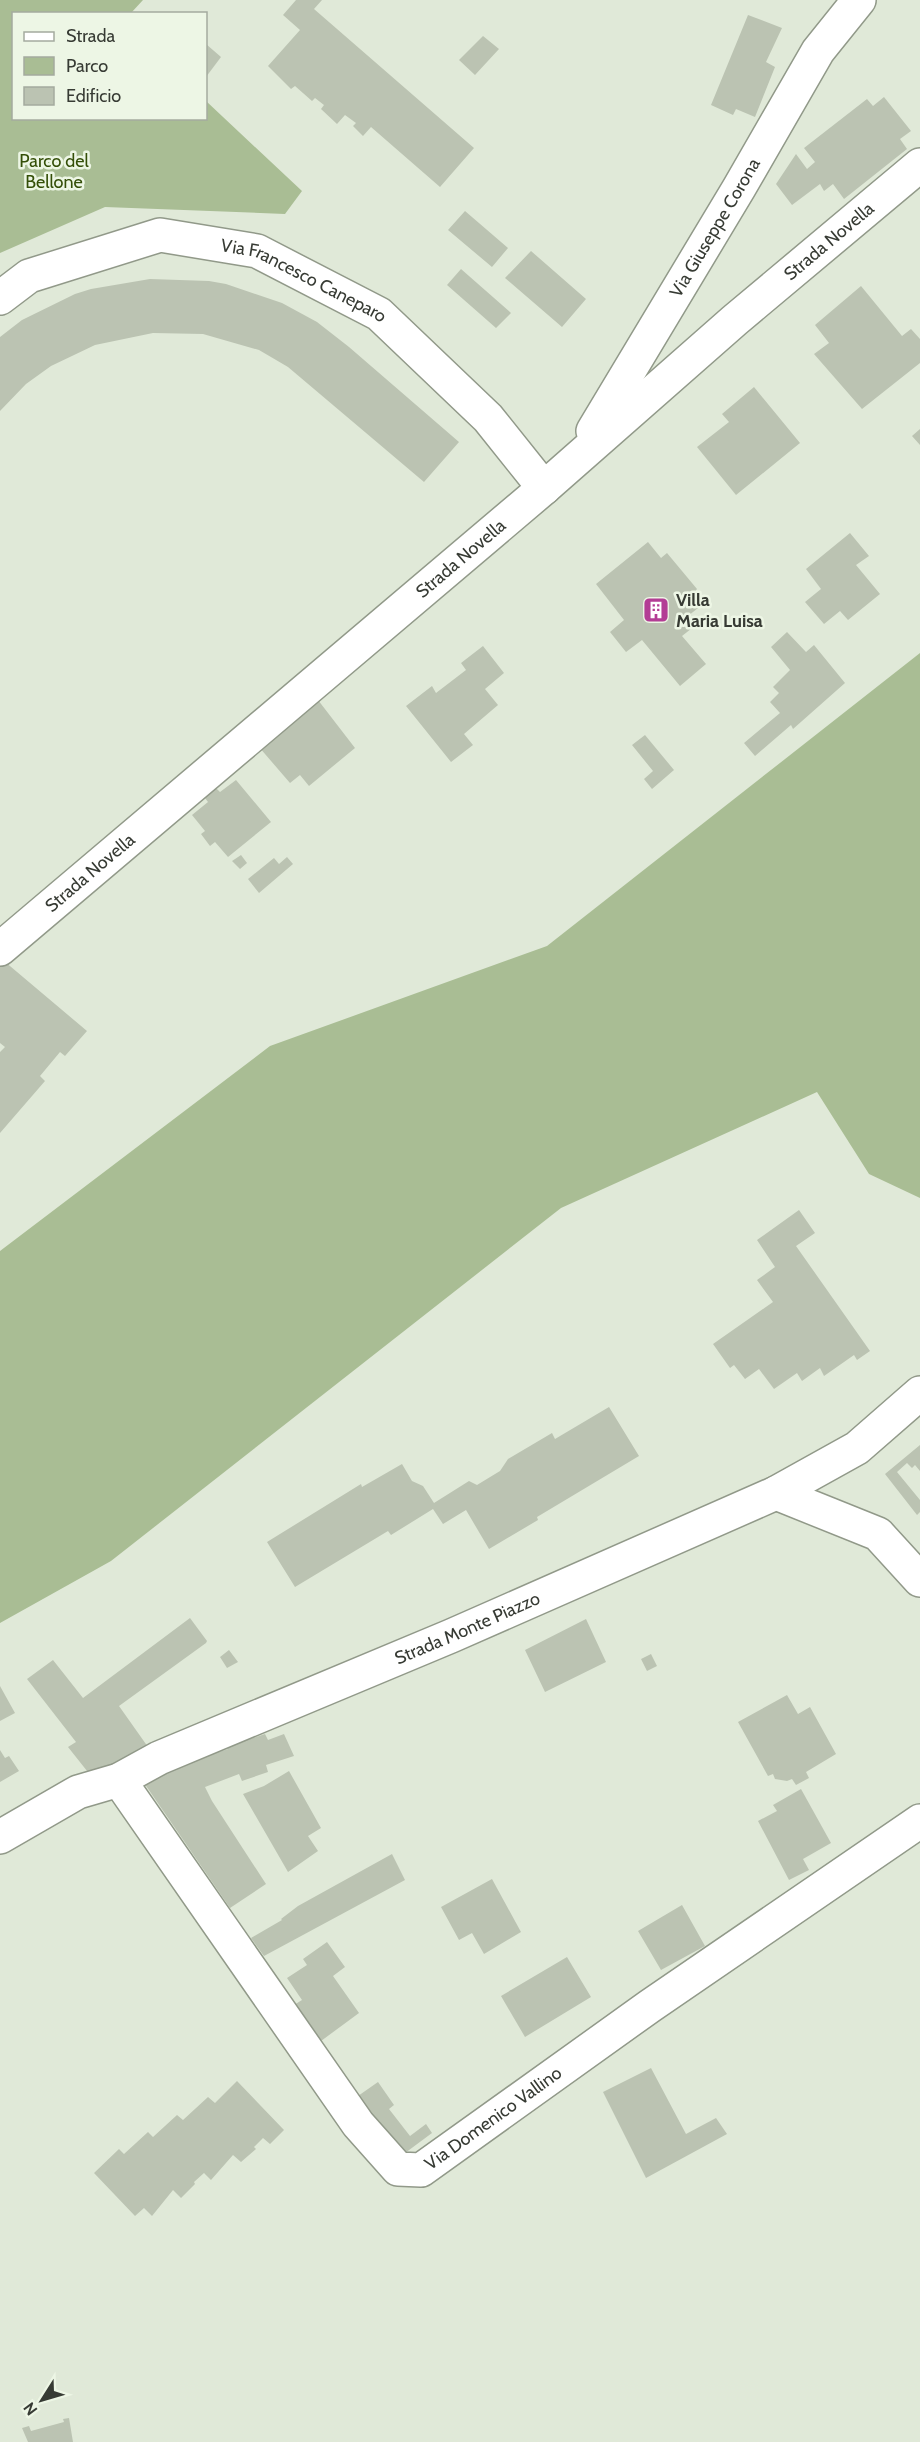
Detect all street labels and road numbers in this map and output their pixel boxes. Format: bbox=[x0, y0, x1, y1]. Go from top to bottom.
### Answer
street label: Via Giuseppe Corona bbox=[665, 154, 765, 301]
street label: Strada Novella bbox=[780, 197, 879, 285]
street label: Via Francesco Caneparo bbox=[219, 234, 392, 327]
street label: Strada Novella bbox=[412, 514, 510, 603]
street label: Strada Novella bbox=[41, 828, 140, 917]
street label: Strada Monte Piazzo bbox=[391, 1587, 544, 1669]
street label: Via Domenico Vallino bbox=[420, 2062, 566, 2175]

